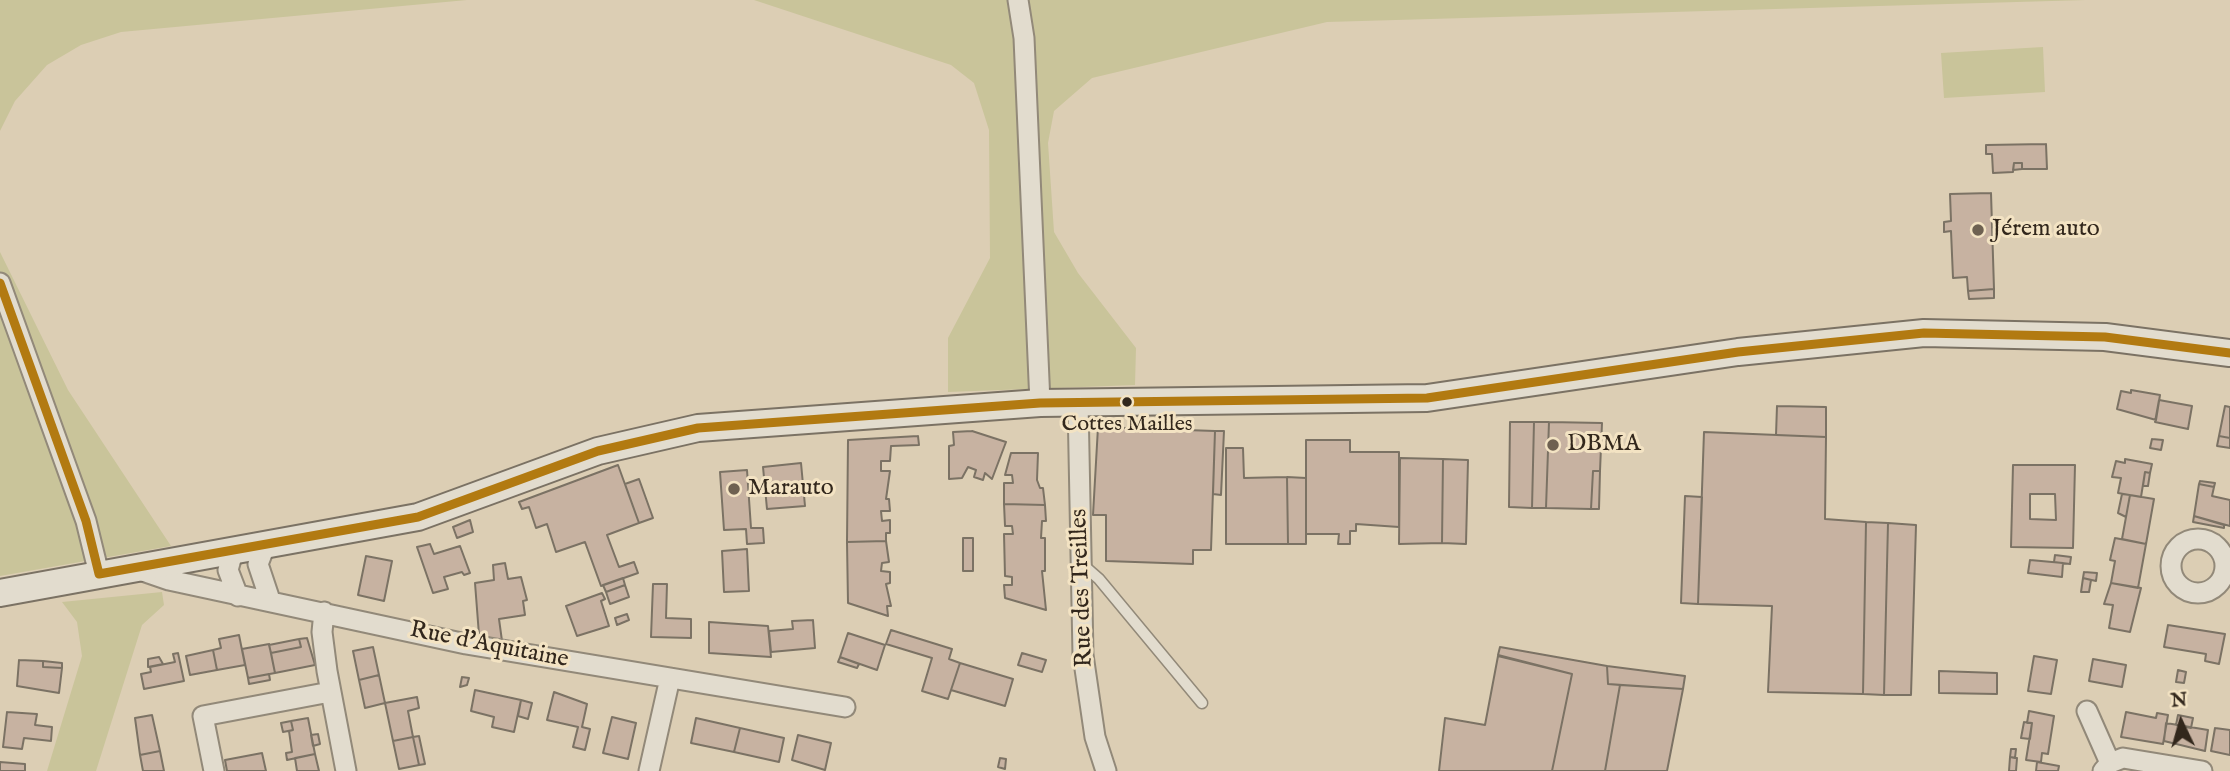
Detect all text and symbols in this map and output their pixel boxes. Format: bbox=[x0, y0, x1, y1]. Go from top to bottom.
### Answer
place label: Jérem auto bbox=[1992, 216, 2100, 244]
marker: Jérem auto bbox=[1970, 222, 1986, 238]
marker: Cottes Mailles bbox=[1120, 395, 1134, 409]
place label: Cottes Mailles bbox=[1061, 412, 1193, 438]
place label: DBMA bbox=[1567, 431, 1641, 459]
marker: DBMA bbox=[1545, 437, 1561, 453]
place label: Marauto bbox=[748, 475, 834, 503]
marker: Marauto bbox=[726, 481, 742, 497]
street label: Rue des Treilles bbox=[1066, 508, 1100, 668]
street label: Rue d'Aquitaine bbox=[407, 617, 571, 675]
north arrow bbox=[2146, 687, 2216, 757]
text: N bbox=[2170, 688, 2188, 714]

